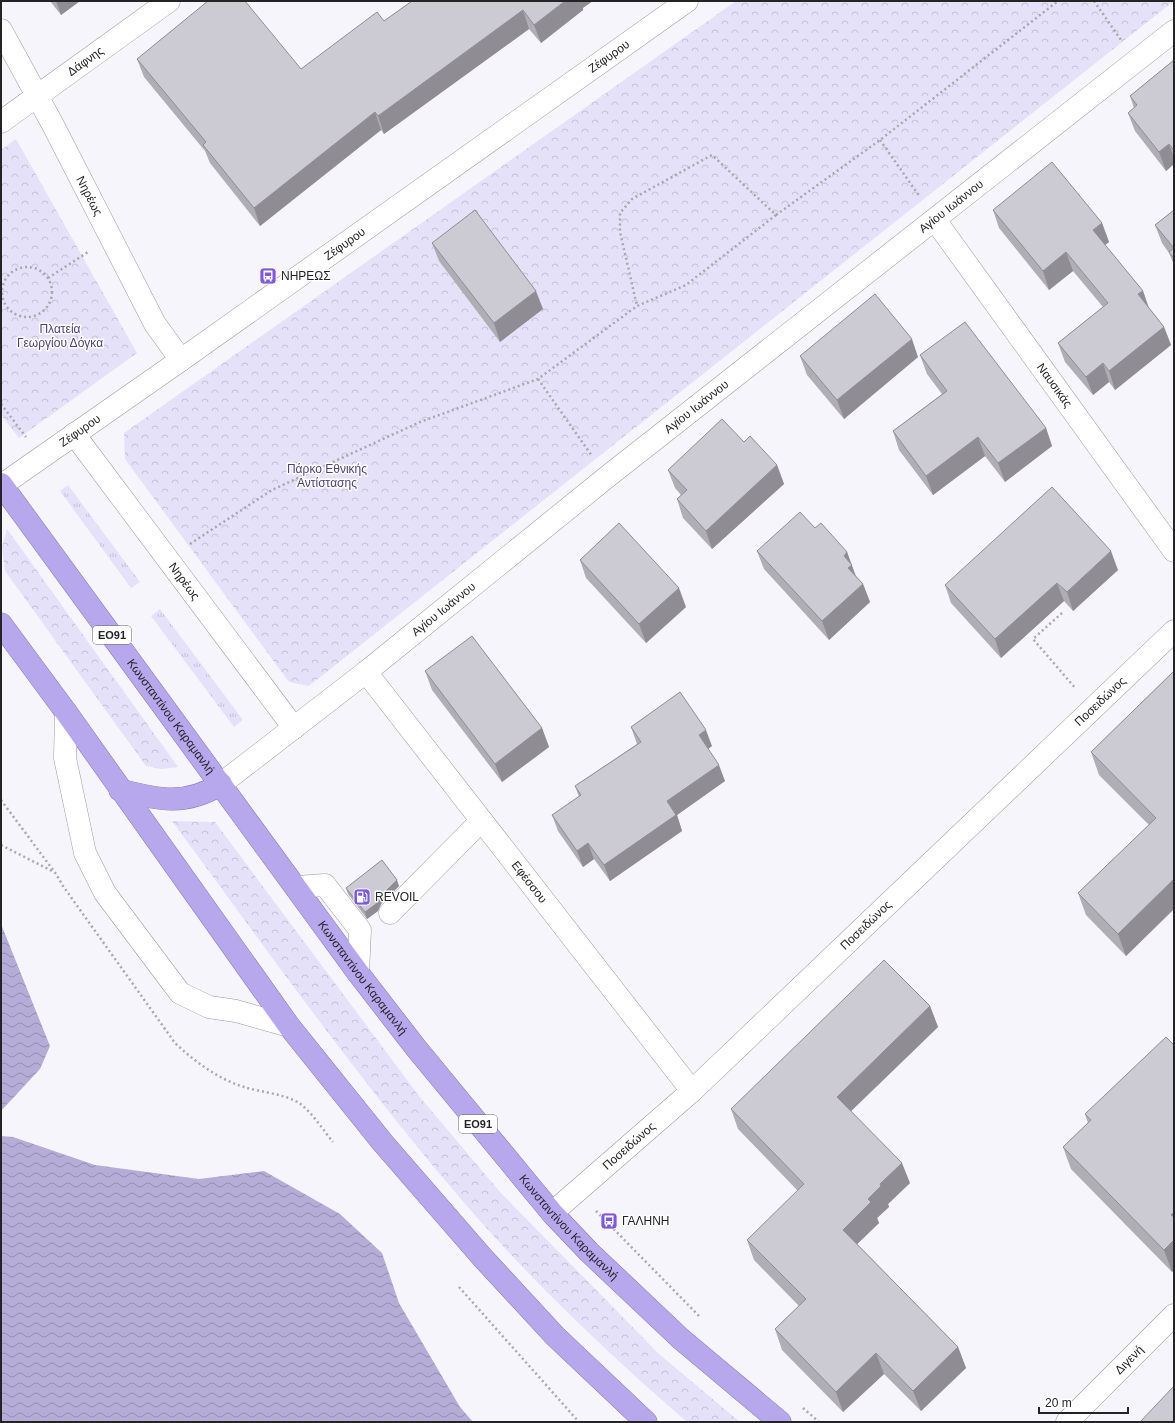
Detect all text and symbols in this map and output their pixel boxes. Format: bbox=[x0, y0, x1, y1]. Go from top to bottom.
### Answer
street label: Ζέφυρου bbox=[586, 37, 632, 76]
street label: Δάφνης bbox=[65, 43, 106, 79]
street label: Νηρέως bbox=[73, 174, 105, 218]
street label: Αγίου Ιωάννου bbox=[916, 177, 986, 236]
street label: Ζέφυρου bbox=[321, 225, 368, 263]
bus stop icon: ΝΗΡΕΩΣ bbox=[258, 266, 278, 286]
place label: ΝΗΡΕΩΣ bbox=[281, 269, 331, 283]
park label: Πλατεία Γεωργίου Δόγκα bbox=[17, 322, 103, 350]
street label: Ναυσικάς bbox=[1034, 361, 1075, 410]
street label: Αγίου Ιωάννου bbox=[661, 377, 731, 436]
street label: Ζέφυρου bbox=[57, 411, 103, 450]
park label: Πάρκο Εθνικής Αντίστασης bbox=[287, 462, 367, 490]
street label: Νηρέως bbox=[166, 560, 203, 603]
street label: Αγίου Ιωάννου bbox=[409, 579, 478, 639]
road number: ΕΟ91 bbox=[93, 626, 131, 644]
street label: Κωνσταντίνου Καραμανλή bbox=[124, 656, 218, 777]
street label: Ποσειδώνος bbox=[1072, 674, 1129, 729]
street label: Εφέσσου bbox=[509, 858, 550, 906]
fuel station icon: REVOIL bbox=[352, 887, 372, 907]
place label: REVOIL bbox=[375, 890, 419, 904]
street label: Ποσειδώνος bbox=[837, 897, 894, 953]
street label: Κωνσταντίνου Καραμανλή bbox=[315, 918, 410, 1038]
road number: ΕΟ91 bbox=[459, 1115, 497, 1133]
street label: Ποσειδώνος bbox=[600, 1119, 658, 1173]
street label: Κωνσταντίνου Καραμανλή bbox=[516, 1172, 621, 1283]
bus stop icon: ΓΑΛΗΝΗ bbox=[599, 1211, 619, 1231]
place label: ΓΑΛΗΝΗ bbox=[622, 1214, 670, 1228]
street label: Διγενή bbox=[1112, 1343, 1146, 1377]
scale bar bbox=[1039, 1389, 1128, 1415]
text: 20 m bbox=[1045, 1396, 1072, 1410]

